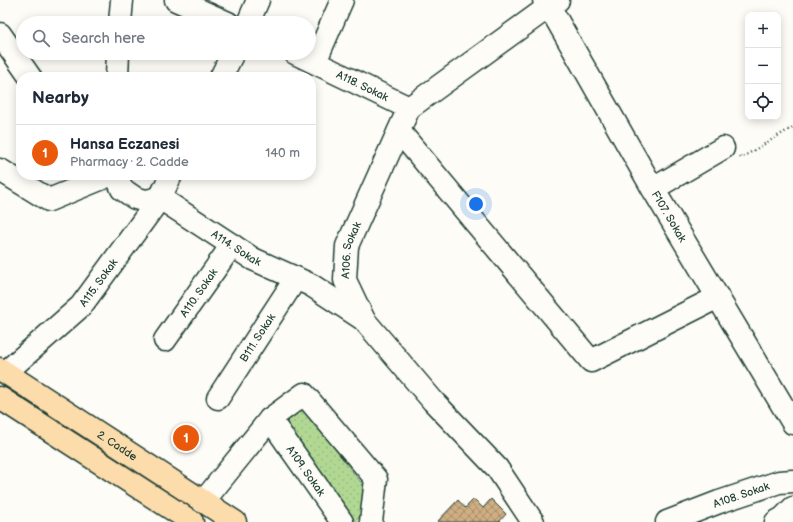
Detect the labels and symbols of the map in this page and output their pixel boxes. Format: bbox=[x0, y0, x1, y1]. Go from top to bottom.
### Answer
street label: A118. Sokak bbox=[334, 68, 391, 104]
street label: F107. Sokak bbox=[649, 189, 689, 245]
your location bbox=[466, 194, 486, 214]
street label: A106. Sokak bbox=[339, 219, 364, 279]
street label: A114. Sokak bbox=[209, 227, 264, 269]
street label: A115. Sokak bbox=[77, 256, 121, 309]
street label: A110. Sokak bbox=[177, 266, 221, 320]
street label: B111. Sokak bbox=[237, 311, 278, 364]
pin: 1 bbox=[173, 423, 199, 453]
street label: 2. Cadde bbox=[95, 428, 140, 464]
street label: A109. Sokak bbox=[284, 443, 328, 499]
street label: A108. Sokak bbox=[711, 479, 772, 511]

